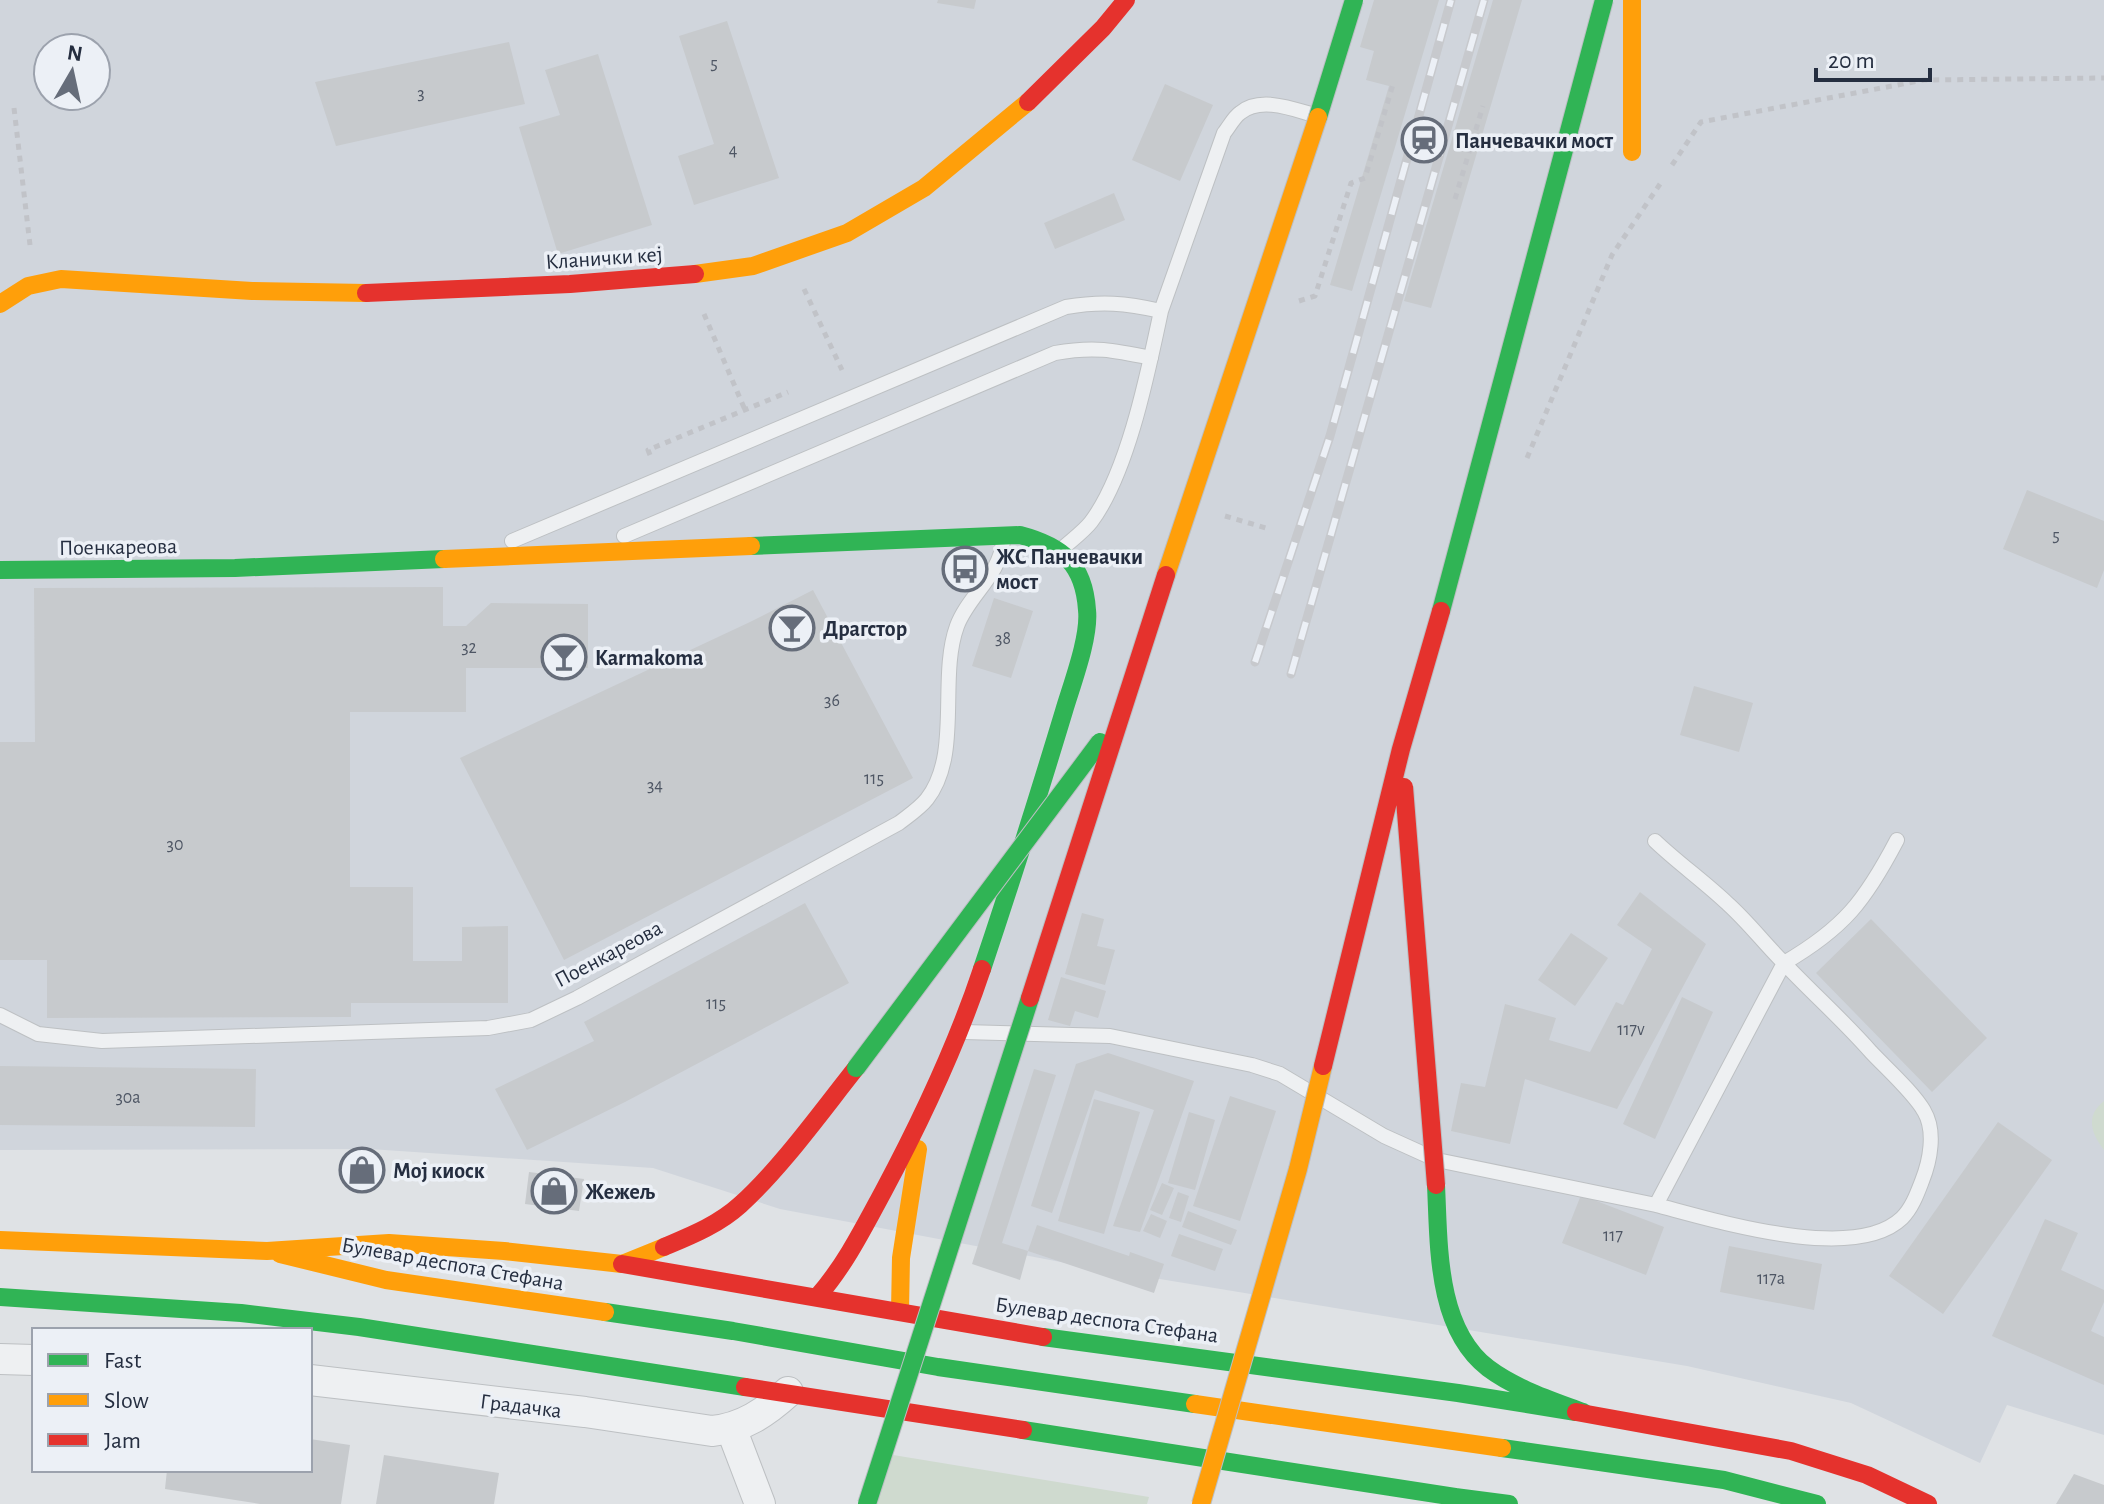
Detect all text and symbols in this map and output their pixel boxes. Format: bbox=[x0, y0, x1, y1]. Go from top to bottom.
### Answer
north arrow bbox=[32, 32, 112, 112]
scale bar bbox=[1816, 32, 1930, 82]
text: N bbox=[66, 41, 84, 65]
text: 20 m bbox=[1828, 49, 1875, 73]
house number: 5 bbox=[710, 55, 718, 73]
house number: 3 bbox=[417, 85, 425, 103]
station icon: Панчевачки мост bbox=[1400, 116, 1448, 164]
place label: Панчевачки мост bbox=[1455, 130, 1614, 152]
house number: 4 bbox=[729, 142, 738, 160]
street label: Кланички кеј bbox=[545, 243, 663, 273]
house number: 5 bbox=[2052, 527, 2060, 545]
street label: Поенкареова bbox=[59, 535, 177, 559]
bus stop icon: ЖС Панчевачки мост bbox=[941, 545, 989, 593]
place label: ЖС Панчевачки мост bbox=[996, 546, 1143, 593]
bar icon: Драгстор bbox=[768, 604, 816, 652]
place label: Драгстор bbox=[823, 618, 907, 640]
house number: 38 bbox=[995, 630, 1011, 648]
bar icon: Karmakoma bbox=[540, 633, 588, 681]
house number: 32 bbox=[461, 639, 477, 657]
place label: Karmakoma bbox=[595, 647, 704, 669]
house number: 36 bbox=[824, 692, 840, 710]
house number: 115 bbox=[864, 770, 884, 788]
house number: 34 bbox=[647, 777, 663, 795]
house number: 30 bbox=[167, 836, 183, 854]
street label: Поенкареова bbox=[551, 916, 666, 991]
house number: 115 bbox=[706, 995, 726, 1013]
house number: 117v bbox=[1617, 1021, 1645, 1039]
house number: 30a bbox=[115, 1089, 141, 1107]
shop icon: Мој киоск bbox=[338, 1146, 386, 1194]
place label: Мој киоск bbox=[393, 1160, 485, 1183]
shop icon: Жежељ bbox=[530, 1167, 578, 1215]
place label: Жежељ bbox=[585, 1181, 656, 1203]
house number: 117 bbox=[1603, 1227, 1623, 1245]
street label: Булевар деспота Стефана bbox=[340, 1234, 566, 1294]
house number: 117a bbox=[1757, 1270, 1785, 1288]
street label: Булевар деспота Стефана bbox=[994, 1293, 1220, 1347]
legend bbox=[32, 1328, 312, 1472]
text: Fast bbox=[104, 1349, 142, 1373]
text: Slow bbox=[104, 1389, 149, 1413]
street label: Градачка bbox=[479, 1390, 563, 1422]
text: Jam bbox=[104, 1429, 141, 1453]

